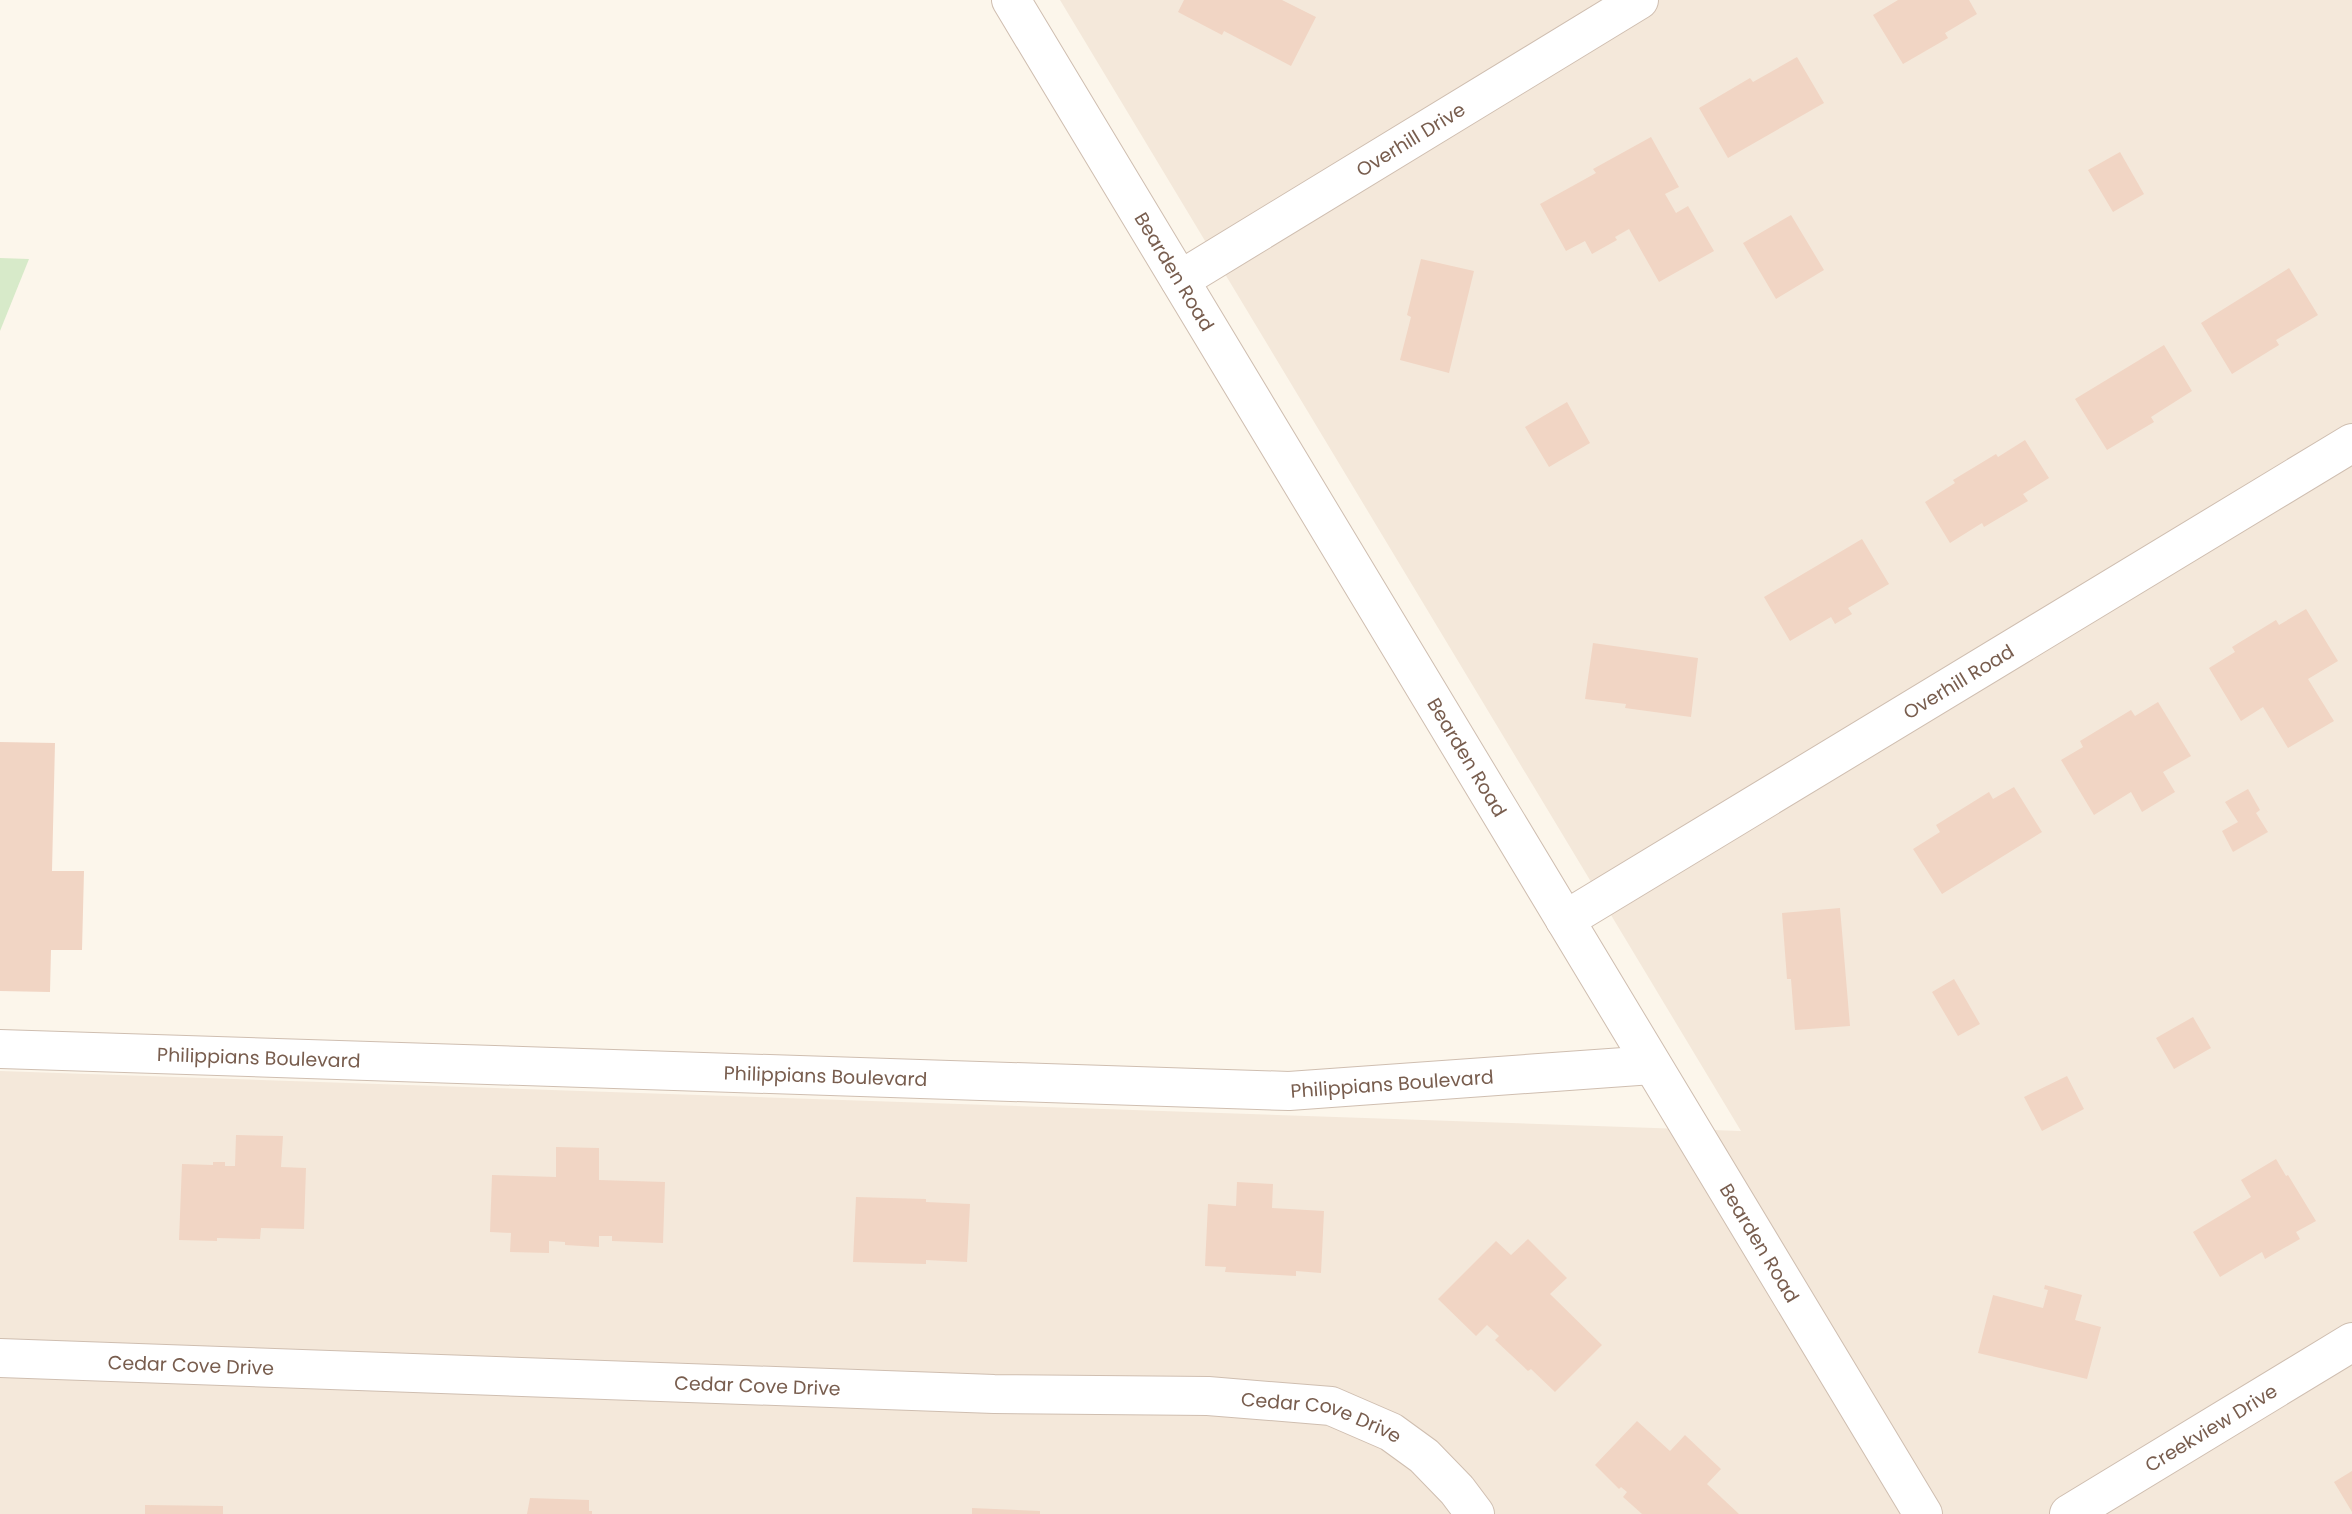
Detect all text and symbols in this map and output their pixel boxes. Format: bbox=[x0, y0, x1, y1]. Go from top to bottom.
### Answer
street label: Overhill Drive bbox=[1351, 96, 1470, 183]
street label: Bearden Road bbox=[1128, 207, 1220, 336]
street label: Overhill Road bbox=[1898, 638, 2019, 726]
street label: Bearden Road bbox=[1420, 693, 1513, 822]
street label: Philippians Boulevard bbox=[157, 1041, 361, 1075]
street label: Philippians Boulevard bbox=[723, 1060, 928, 1093]
street label: Philippians Boulevard bbox=[1290, 1063, 1495, 1105]
street label: Bearden Road bbox=[1713, 1179, 1806, 1308]
street label: Cedar Cove Drive bbox=[107, 1349, 274, 1382]
street label: Cedar Cove Drive bbox=[674, 1369, 841, 1402]
street label: Creekview Drive bbox=[2140, 1378, 2282, 1479]
street label: Cedar Cove Drive bbox=[1240, 1386, 1407, 1450]

